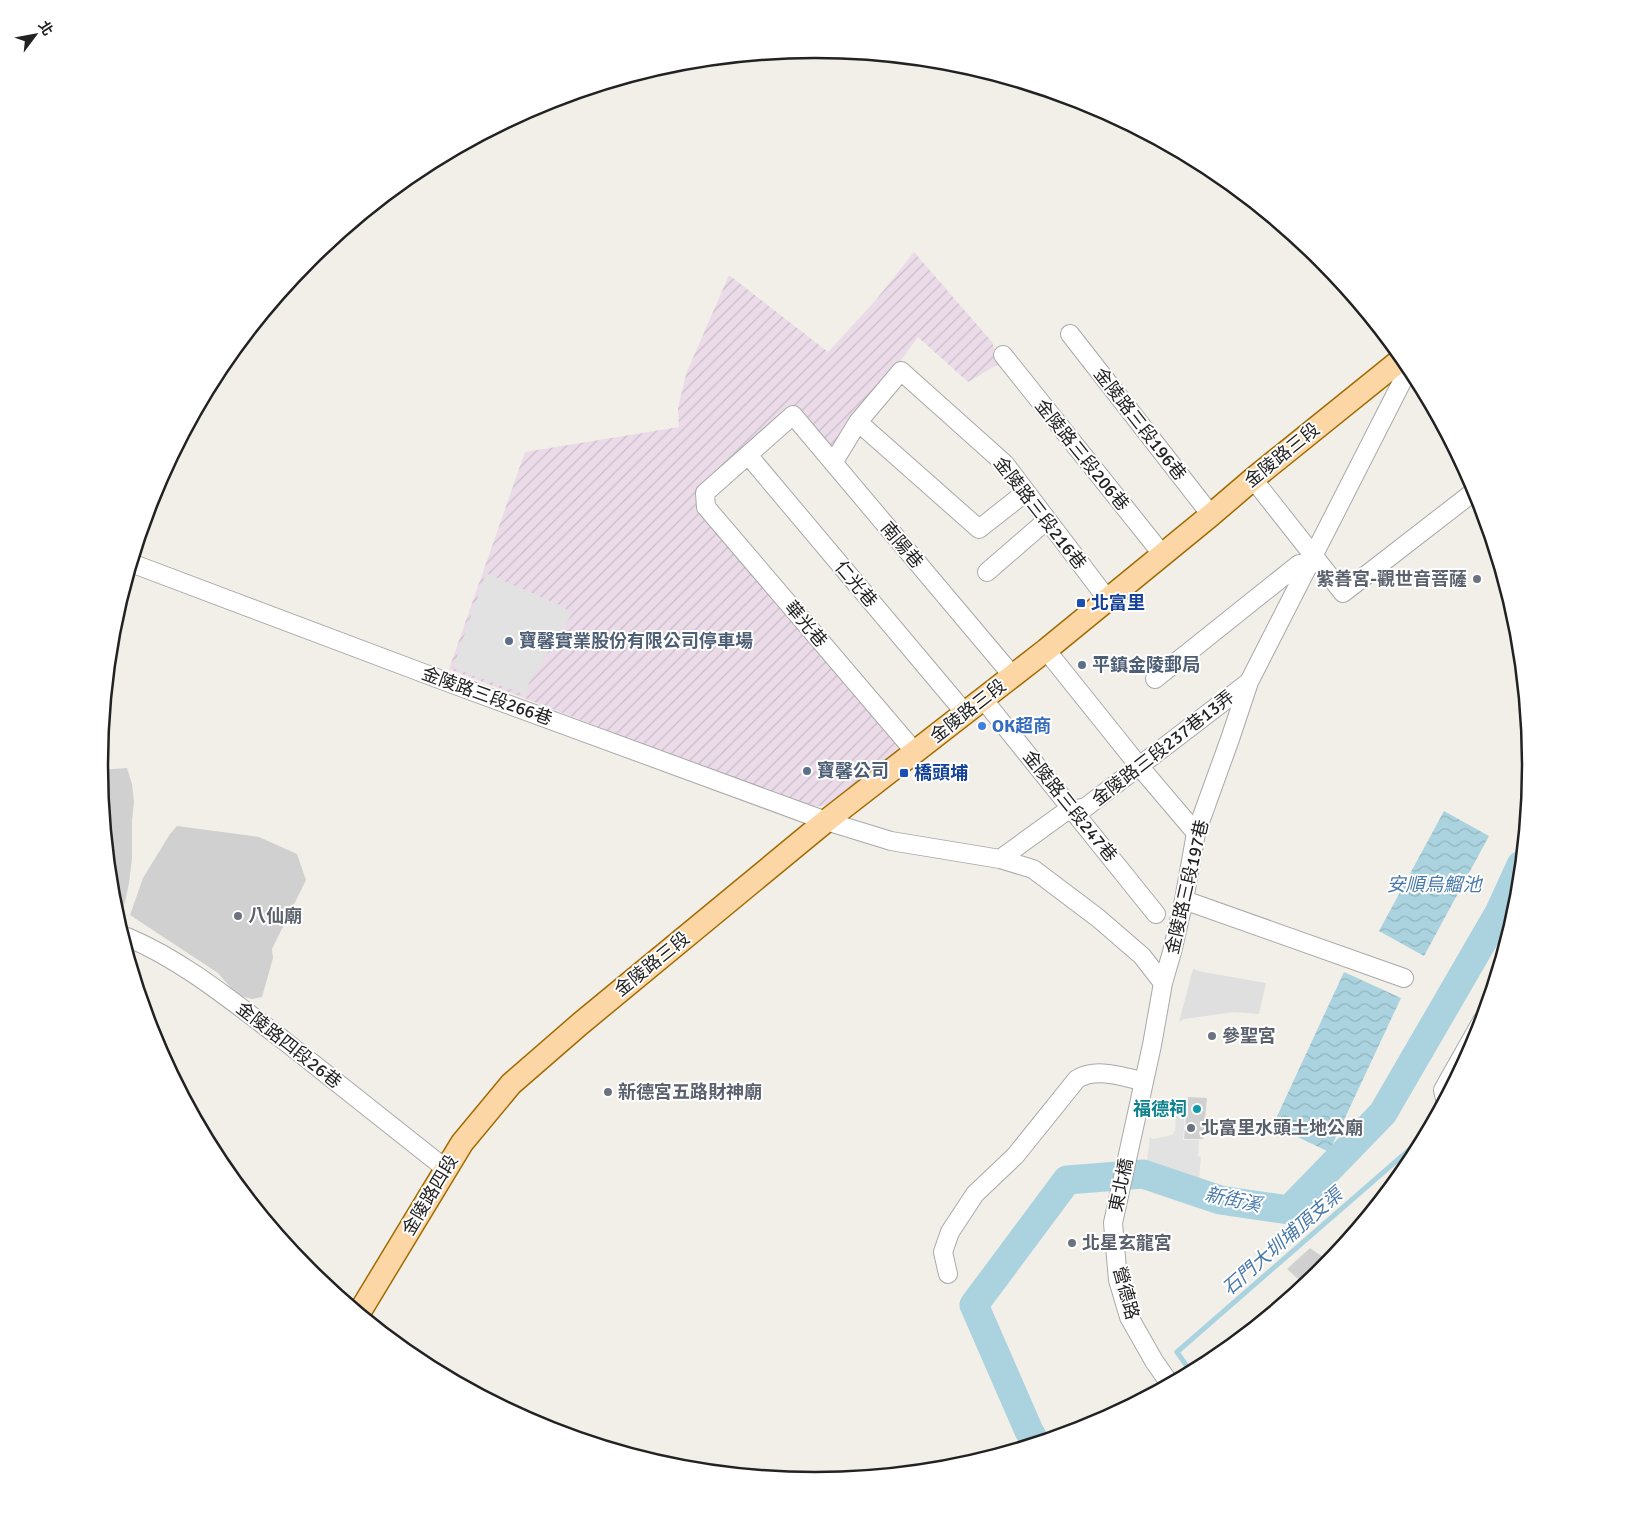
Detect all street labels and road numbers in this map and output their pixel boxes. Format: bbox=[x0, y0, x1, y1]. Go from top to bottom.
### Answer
street label: 金陵路三段196巷 bbox=[1089, 363, 1191, 485]
street label: 金陵路三段206巷 bbox=[1030, 395, 1134, 515]
street label: 金陵路三段 bbox=[1240, 418, 1324, 492]
street label: 金陵路三段216巷 bbox=[989, 452, 1091, 574]
street label: 南陽巷 bbox=[876, 517, 928, 573]
street label: 仁光巷 bbox=[830, 556, 882, 612]
street label: 華光巷 bbox=[780, 596, 832, 652]
street label: 金陵路三段266巷 bbox=[419, 662, 555, 730]
street label: 金陵路三段 bbox=[926, 675, 1010, 747]
street label: 金陵路三段237巷13弄 bbox=[1087, 686, 1239, 810]
street label: 金陵路三段247巷 bbox=[1018, 746, 1122, 866]
street label: 金陵路三段197巷 bbox=[1161, 818, 1213, 956]
street label: 金陵路三段 bbox=[610, 927, 694, 1001]
street label: 金陵路四段26巷 bbox=[232, 997, 346, 1093]
street label: 金陵路四段 bbox=[397, 1151, 463, 1239]
street label: 東北橋 bbox=[1105, 1156, 1137, 1214]
street label: 營德路 bbox=[1108, 1264, 1144, 1322]

